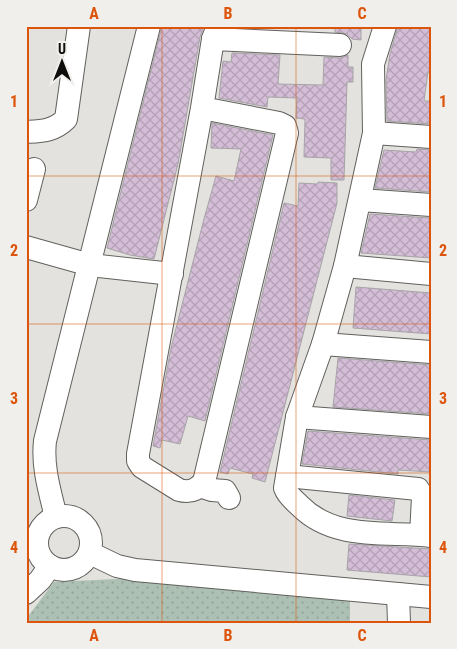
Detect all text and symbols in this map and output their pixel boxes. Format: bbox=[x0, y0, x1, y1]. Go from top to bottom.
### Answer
text: A bbox=[89, 4, 99, 23]
text: B bbox=[224, 4, 233, 23]
text: C bbox=[357, 4, 367, 23]
north arrow bbox=[38, 38, 88, 88]
text: U bbox=[58, 41, 66, 57]
text: 1 bbox=[10, 92, 18, 111]
text: 1 bbox=[439, 92, 447, 111]
text: 2 bbox=[10, 241, 18, 260]
text: 2 bbox=[439, 241, 447, 260]
text: 3 bbox=[10, 389, 18, 408]
text: 3 bbox=[439, 389, 447, 408]
text: 4 bbox=[10, 538, 18, 557]
text: 4 bbox=[439, 538, 447, 557]
text: A bbox=[89, 626, 99, 645]
text: B bbox=[224, 626, 233, 645]
text: C bbox=[357, 626, 367, 645]

